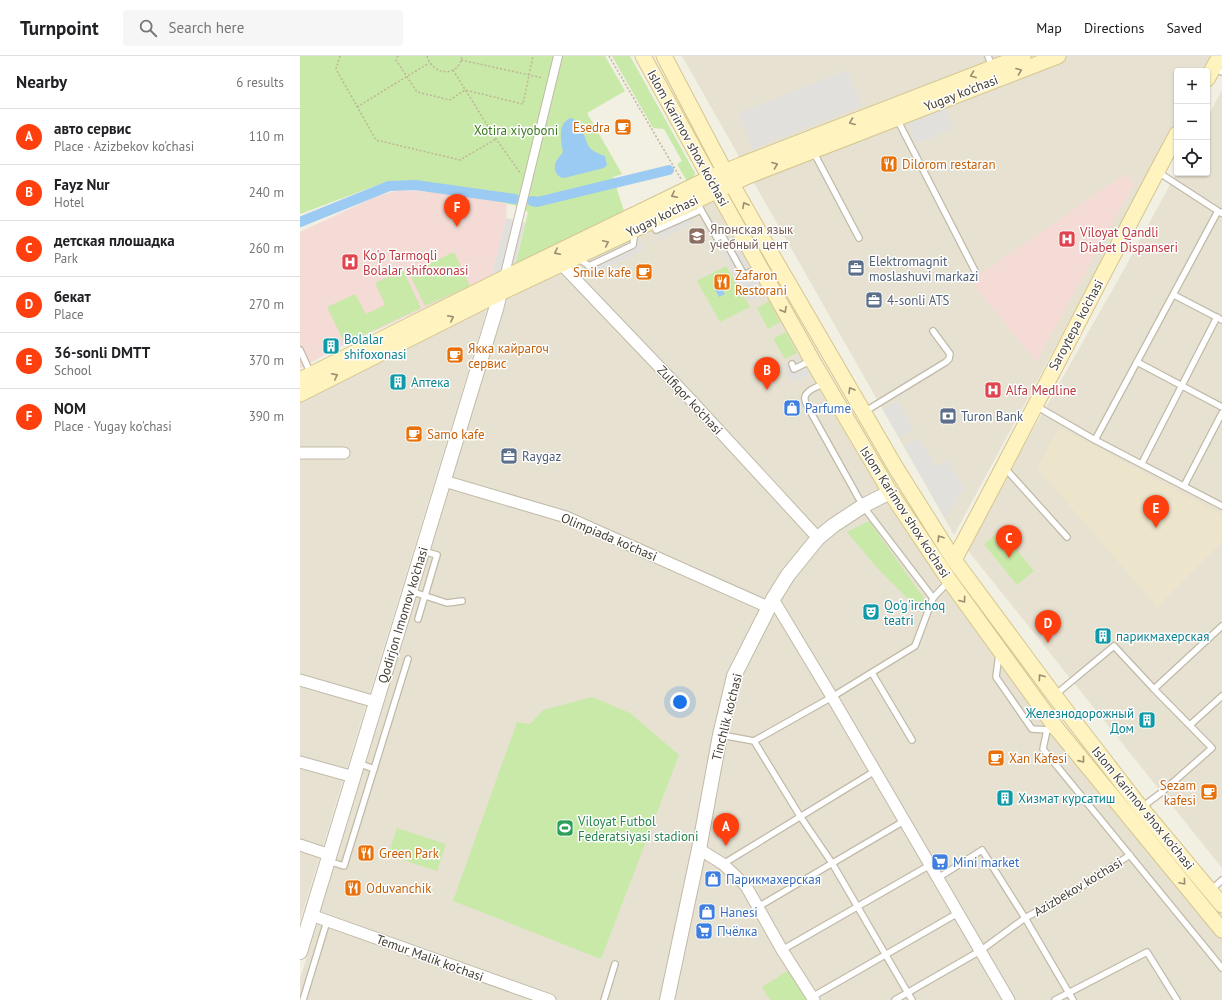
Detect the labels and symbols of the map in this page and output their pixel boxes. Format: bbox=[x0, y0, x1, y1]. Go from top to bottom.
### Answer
street label: Islom Karimov shox ko'chasi bbox=[643, 67, 733, 209]
one-way arrow bbox=[1016, 67, 1023, 75]
one-way arrow bbox=[970, 70, 978, 78]
street label: Yugay ko'chasi bbox=[922, 71, 1000, 115]
cafe icon: Esedra bbox=[613, 117, 633, 137]
one-way arrow bbox=[849, 117, 856, 125]
place label: Esedra bbox=[573, 119, 610, 136]
park label: Xotira xiyoboni bbox=[474, 122, 558, 139]
restaurant icon: Dilorom restaran bbox=[879, 154, 899, 174]
place label: Dilorom restaran bbox=[902, 156, 996, 173]
one-way arrow bbox=[771, 162, 778, 170]
one-way arrow bbox=[671, 190, 679, 198]
street label: Yugay ko'chasi bbox=[623, 191, 701, 241]
pin: F bbox=[444, 194, 470, 227]
one-way arrow bbox=[742, 202, 749, 209]
place label: Японская язык учебный цент bbox=[710, 221, 794, 253]
place label: Viloyat Qandli Diabet Dispanseri bbox=[1079, 224, 1178, 256]
school or university icon: Японская язык учебный цент bbox=[687, 226, 707, 246]
hospital icon: Viloyat Qandli Diabet Dispanseri bbox=[1057, 229, 1077, 249]
one-way arrow bbox=[601, 240, 609, 248]
place label: Ko'p Tarmoqli Bolalar shifoxonasi bbox=[363, 247, 469, 279]
one-way arrow bbox=[554, 247, 562, 254]
hospital icon: Ko'p Tarmoqli Bolalar shifoxonasi bbox=[340, 252, 360, 272]
place label: Elektromagnit moslashuvi markazi bbox=[869, 253, 978, 285]
office icon: Elektromagnit moslashuvi markazi bbox=[846, 258, 866, 278]
cafe icon: Smile kafe bbox=[634, 262, 654, 282]
place label: Smile kafe bbox=[573, 264, 631, 281]
place label: Zafaron Restorani bbox=[735, 267, 787, 299]
restaurant icon: Zafaron Restorani bbox=[712, 272, 732, 292]
street label: Saroytepa ko'chasi bbox=[1045, 277, 1107, 373]
office icon: 4-sonli ATS bbox=[864, 290, 884, 310]
place label: 4-sonli ATS bbox=[887, 292, 950, 309]
one-way arrow bbox=[780, 306, 787, 313]
one-way arrow bbox=[447, 315, 454, 323]
place label: Bolalar shifoxonasi bbox=[344, 331, 407, 363]
building icon: Bolalar shifoxonasi bbox=[321, 336, 341, 356]
place label: Якка кайрагоч сервис bbox=[468, 340, 549, 372]
cafe icon: Якка кайрагоч сервис bbox=[445, 345, 465, 365]
pin: B bbox=[754, 357, 780, 390]
street label: Zulfiqor ko'chasi bbox=[654, 362, 726, 438]
building icon: Аптека bbox=[388, 372, 408, 392]
one-way arrow bbox=[331, 373, 338, 381]
place label: Аптека bbox=[411, 374, 450, 391]
hospital icon: Alfa Medline bbox=[983, 380, 1003, 400]
place label: Alfa Medline bbox=[1006, 382, 1076, 399]
one-way arrow bbox=[849, 387, 856, 395]
shop icon: Parfume bbox=[782, 398, 802, 418]
place label: Parfume bbox=[805, 400, 851, 417]
bank icon: Turon Bank bbox=[938, 406, 958, 426]
place label: Turon Bank bbox=[961, 408, 1024, 425]
cafe icon: Samo kafe bbox=[404, 424, 424, 444]
place label: Samo kafe bbox=[427, 426, 485, 443]
street label: Islom Karimov shox ko'chasi bbox=[856, 443, 954, 581]
office icon: Raygaz bbox=[499, 446, 519, 466]
place label: Raygaz bbox=[522, 448, 561, 465]
pin: E bbox=[1143, 495, 1169, 528]
street label: Olimpiada ko'chasi bbox=[558, 509, 660, 565]
pin: C bbox=[996, 525, 1022, 558]
one-way arrow bbox=[938, 535, 945, 542]
street label: Qodirjon Imomov ko'chasi bbox=[374, 545, 432, 685]
one-way arrow bbox=[958, 595, 965, 602]
place label: Qo'g'irchoq teatri bbox=[884, 597, 945, 629]
theatre icon: Qo'g'irchoq teatri bbox=[861, 602, 881, 622]
pin: D bbox=[1035, 610, 1061, 643]
building icon: парикмахерская bbox=[1093, 626, 1113, 646]
place label: парикмахерская bbox=[1116, 628, 1209, 645]
street label: Tinchlik ko'chasi bbox=[708, 671, 746, 763]
one-way arrow bbox=[1039, 675, 1046, 682]
your location bbox=[670, 692, 690, 712]
place label: Железнодорожный Дом bbox=[1025, 705, 1134, 737]
building icon: Железнодорожный Дом bbox=[1137, 710, 1157, 730]
street label: Islom Karimov shox ko'chasi bbox=[1088, 743, 1198, 873]
cafe icon: Xan Kafesi bbox=[986, 748, 1006, 768]
place label: Xan Kafesi bbox=[1009, 750, 1067, 767]
one-way arrow bbox=[1078, 755, 1085, 762]
place label: Sezam kafesi bbox=[1160, 777, 1196, 809]
cafe icon: Sezam kafesi bbox=[1199, 782, 1219, 802]
building icon: Хизмат курсатиш bbox=[995, 788, 1015, 808]
place label: Хизмат курсатиш bbox=[1018, 790, 1115, 807]
place label: Viloyat Futbol Federatsiyasi stadioni bbox=[577, 813, 698, 845]
pin: A bbox=[713, 813, 739, 846]
sports icon: Viloyat Futbol Federatsiyasi stadioni bbox=[555, 818, 575, 838]
restaurant icon: Green Park bbox=[356, 843, 376, 863]
place label: Green Park bbox=[379, 845, 440, 862]
supermarket icon: Mini market bbox=[930, 852, 950, 872]
place label: Mini market bbox=[953, 854, 1020, 871]
street label: Azizbekov ko'chasi bbox=[1031, 854, 1125, 920]
shop icon: Парикмахерская bbox=[703, 869, 723, 889]
place label: Парикмахерская bbox=[726, 871, 821, 888]
one-way arrow bbox=[1178, 877, 1185, 885]
restaurant icon: Oduvanchik bbox=[343, 878, 363, 898]
place label: Oduvanchik bbox=[366, 880, 432, 897]
shop icon: Hanesi bbox=[697, 902, 717, 922]
place label: Hanesi bbox=[720, 904, 758, 921]
supermarket icon: Пчёлка bbox=[694, 921, 714, 941]
place label: Пчёлка bbox=[717, 923, 757, 940]
street label: Temur Malik ko'chasi bbox=[374, 931, 486, 985]

